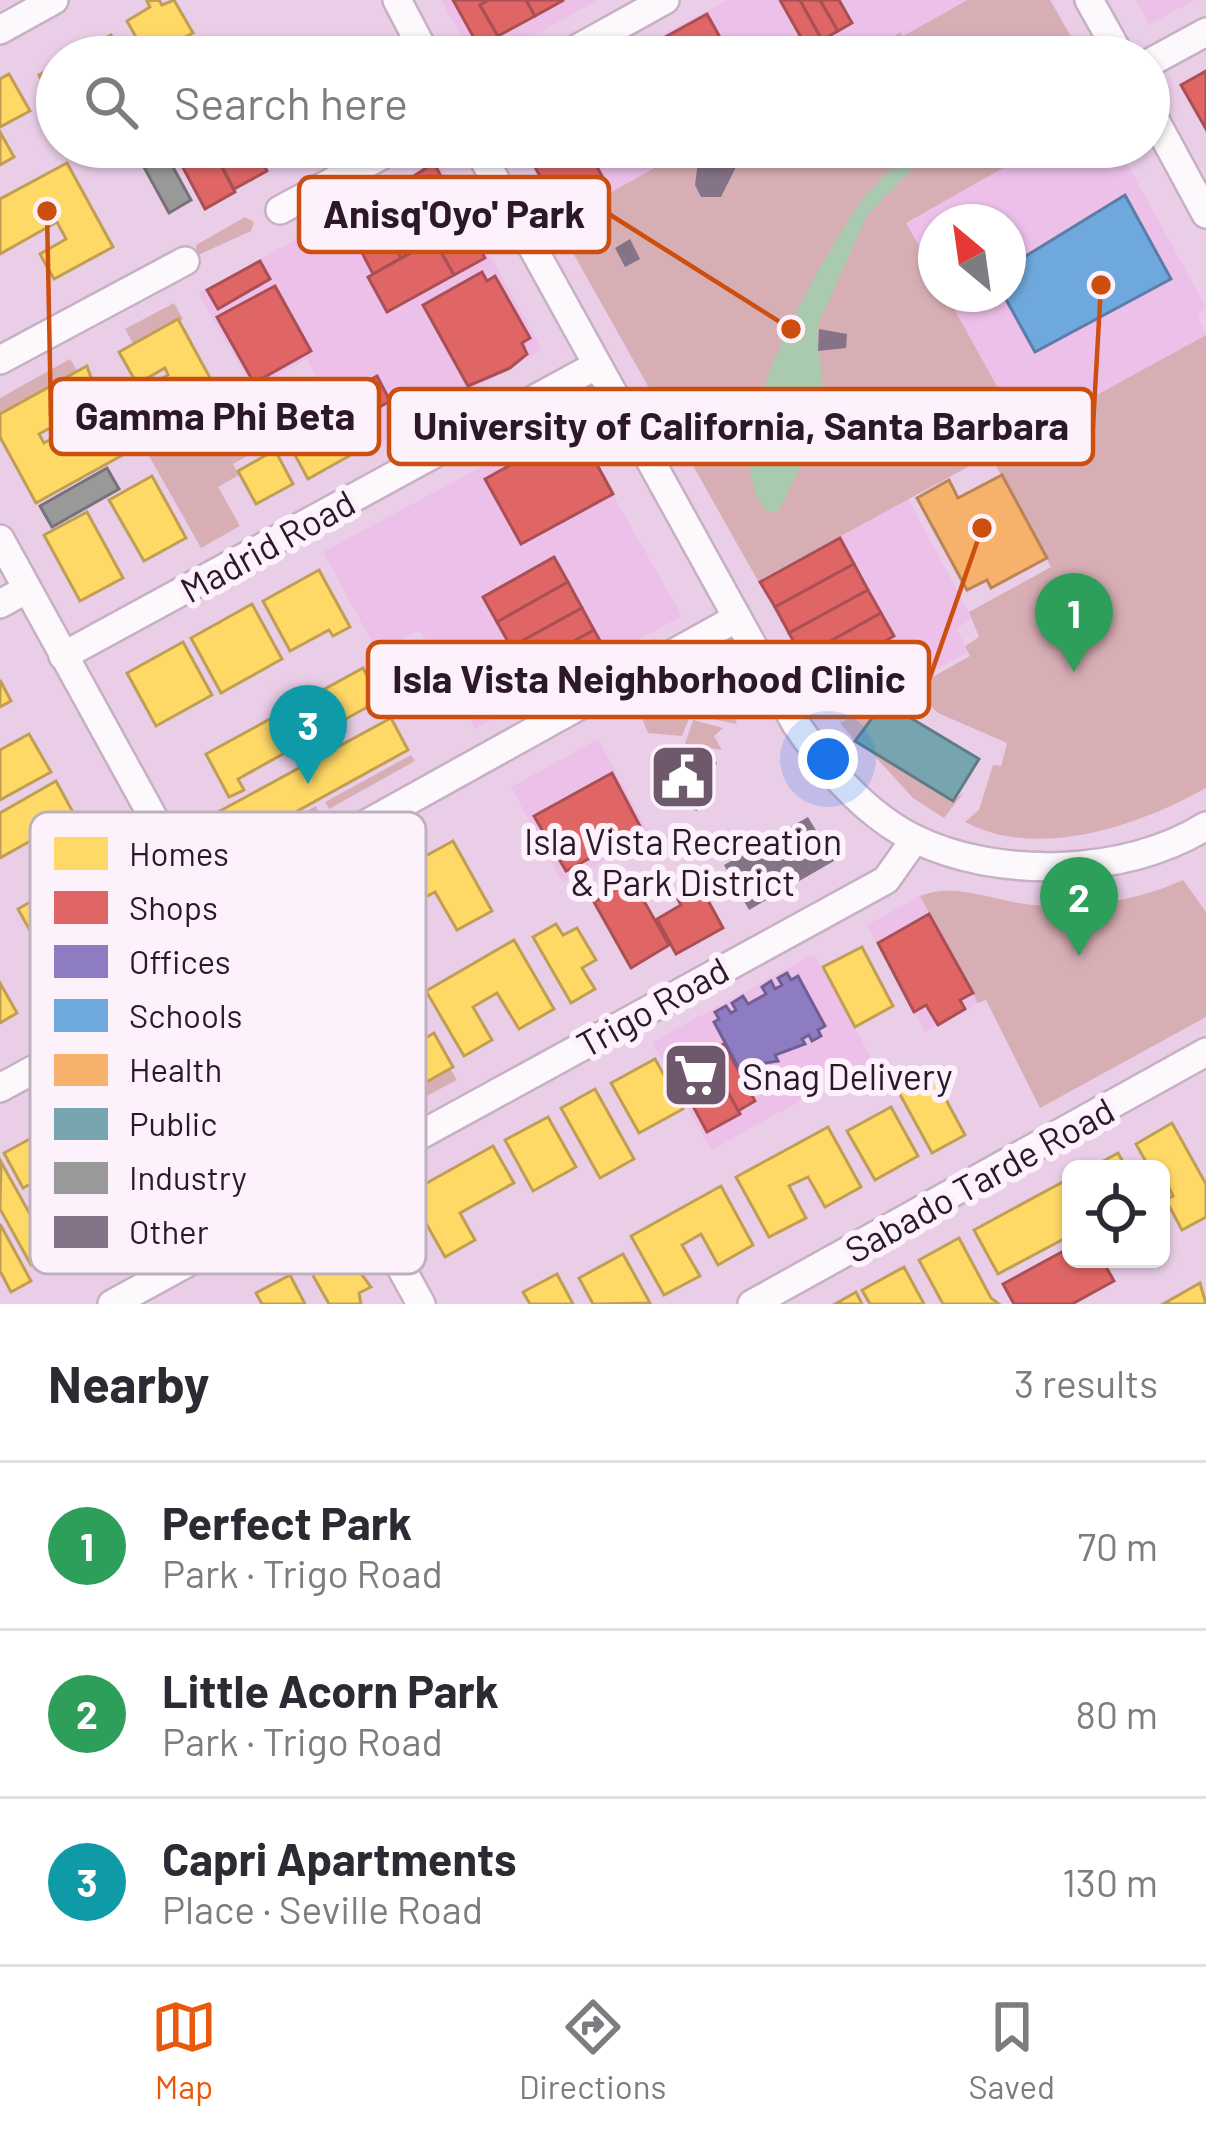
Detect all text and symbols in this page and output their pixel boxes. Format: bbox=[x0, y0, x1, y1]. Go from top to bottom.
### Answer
search box bbox=[36, 36, 1170, 168]
icon: search bbox=[78, 69, 144, 135]
text: Search here bbox=[174, 75, 408, 129]
callout: Anisq'Oyo' Park bbox=[299, 177, 609, 252]
text: Anisq'Oyo' Park bbox=[323, 189, 585, 236]
north arrow bbox=[918, 204, 1026, 312]
callout: Gamma Phi Beta bbox=[51, 379, 379, 454]
callout: University of California, Santa Barbara bbox=[389, 389, 1093, 464]
text: Gamma Phi Beta bbox=[75, 391, 355, 438]
text: University of California, Santa Barbara bbox=[413, 401, 1069, 448]
street label: Madrid Road bbox=[172, 480, 362, 610]
pin: 1 bbox=[1035, 573, 1113, 672]
callout: Isla Vista Neighborhood Clinic bbox=[368, 642, 929, 717]
text: Isla Vista Neighborhood Clinic bbox=[392, 654, 906, 701]
pin: 3 bbox=[269, 685, 347, 784]
your location bbox=[798, 729, 858, 789]
public building icon: Isla Vista Recreation & Park District bbox=[648, 742, 718, 812]
legend bbox=[30, 812, 426, 1274]
place label: Isla Vista Recreation & Park District bbox=[524, 819, 842, 903]
text: Homes bbox=[129, 833, 229, 873]
pin: 2 bbox=[1040, 857, 1118, 956]
text: Shops bbox=[129, 887, 218, 927]
text: Offices bbox=[129, 941, 231, 981]
street label: Trigo Road bbox=[569, 947, 735, 1065]
text: Schools bbox=[129, 995, 242, 1035]
supermarket icon: Snag Delivery bbox=[661, 1040, 731, 1110]
text: Health bbox=[129, 1049, 222, 1089]
place label: Snag Delivery bbox=[742, 1054, 953, 1097]
street label: Sabado Tarde Road bbox=[837, 1087, 1121, 1271]
text: Public bbox=[129, 1103, 217, 1143]
text: Industry bbox=[129, 1157, 247, 1197]
map controls bbox=[1062, 1160, 1170, 1268]
button: locate bbox=[1062, 1160, 1170, 1268]
text: Other bbox=[129, 1211, 209, 1251]
text: Nearby bbox=[48, 1352, 209, 1413]
text: 3 results bbox=[1014, 1359, 1158, 1406]
text: Perfect Park bbox=[162, 1495, 412, 1549]
text: 1 bbox=[80, 1522, 94, 1569]
text: 70 m bbox=[1077, 1522, 1158, 1569]
text: Park · Trigo Road bbox=[162, 1549, 443, 1596]
text: Little Acorn Park bbox=[162, 1663, 499, 1717]
text: 2 bbox=[76, 1690, 98, 1737]
text: 80 m bbox=[1076, 1690, 1158, 1737]
text: Park · Trigo Road bbox=[162, 1717, 443, 1764]
text: Capri Apartments bbox=[162, 1831, 517, 1885]
text: 3 bbox=[76, 1858, 98, 1905]
text: 130 m bbox=[1062, 1858, 1158, 1905]
text: Place · Seville Road bbox=[162, 1885, 483, 1932]
tab: Map bbox=[151, 1994, 217, 2106]
tab: Directions bbox=[519, 1994, 666, 2106]
tab: Saved bbox=[968, 1994, 1055, 2106]

